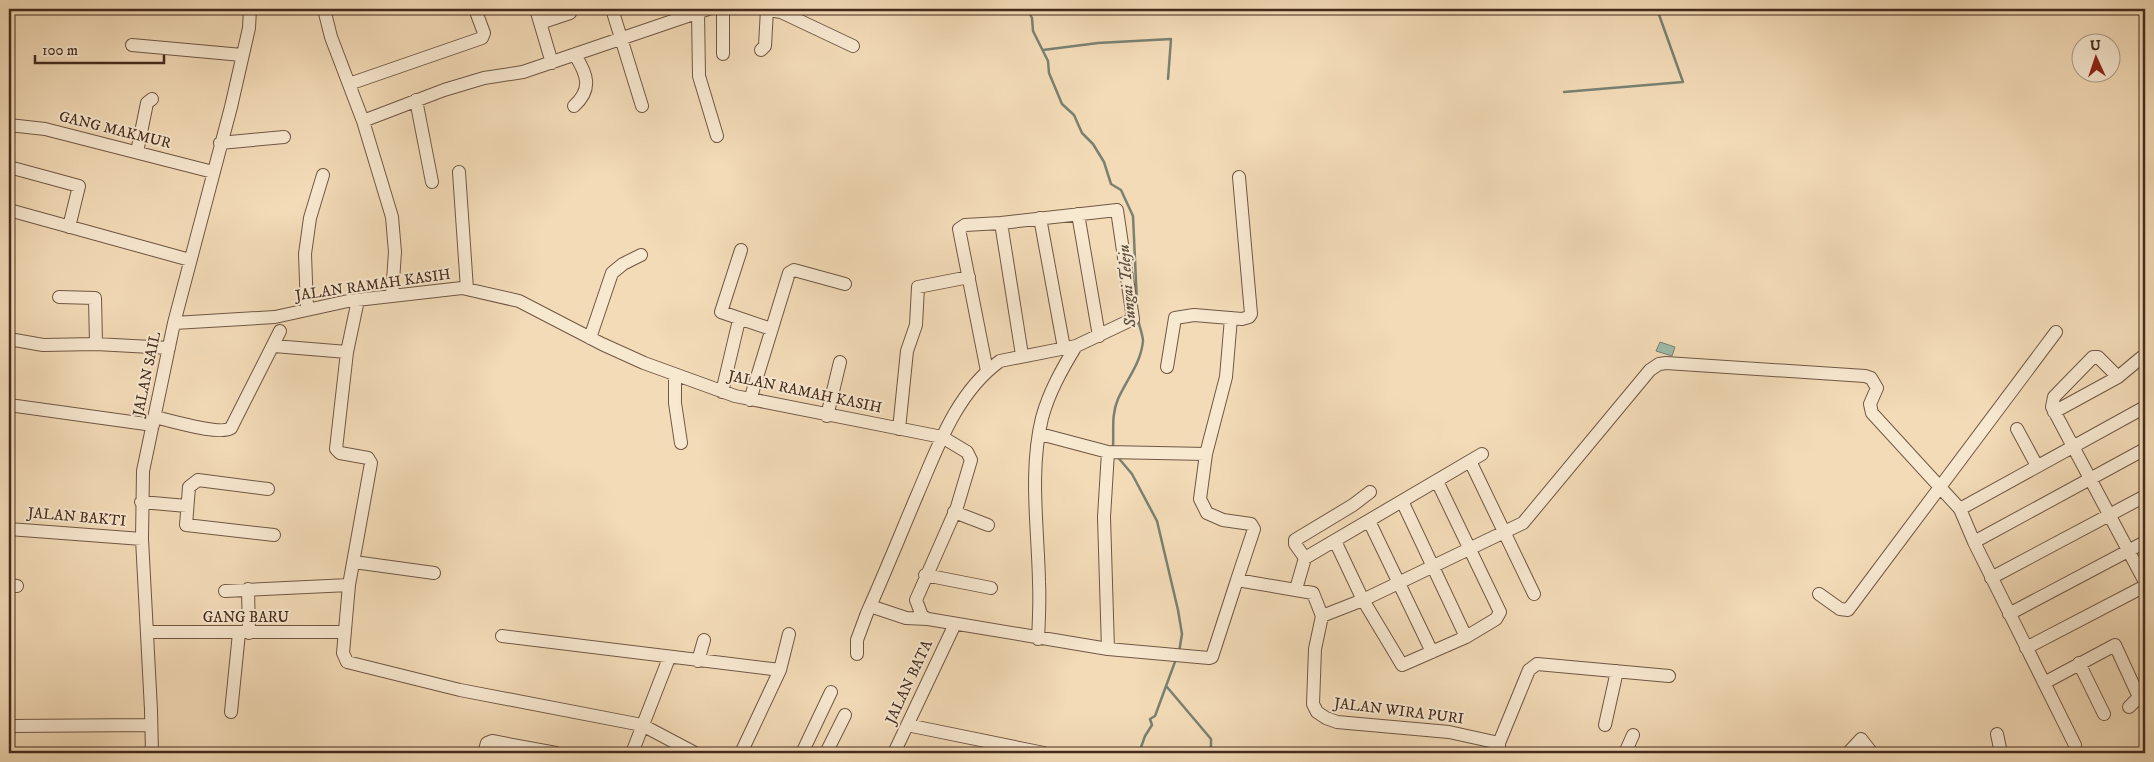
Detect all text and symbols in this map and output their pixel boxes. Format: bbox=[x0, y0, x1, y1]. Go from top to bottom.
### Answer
scale bar bbox=[35, 32, 164, 64]
north arrow bbox=[2072, 32, 2122, 82]
text: U bbox=[2089, 37, 2101, 55]
text: 100 m bbox=[42, 41, 78, 60]
street label: GANG MAKMUR bbox=[57, 107, 173, 153]
water label: Sungai Teleju bbox=[1113, 244, 1141, 329]
street label: JALAN RAMAH KASIH bbox=[292, 265, 452, 306]
street label: JALAN SAIL bbox=[128, 330, 165, 420]
street label: JALAN RAMAH KASIH bbox=[724, 366, 884, 418]
street label: JALAN BAKTI bbox=[25, 503, 127, 531]
street label: GANG BARU bbox=[203, 608, 290, 627]
street label: JALAN BATA bbox=[880, 637, 937, 729]
street label: JALAN WIRA PURI bbox=[1331, 693, 1465, 728]

